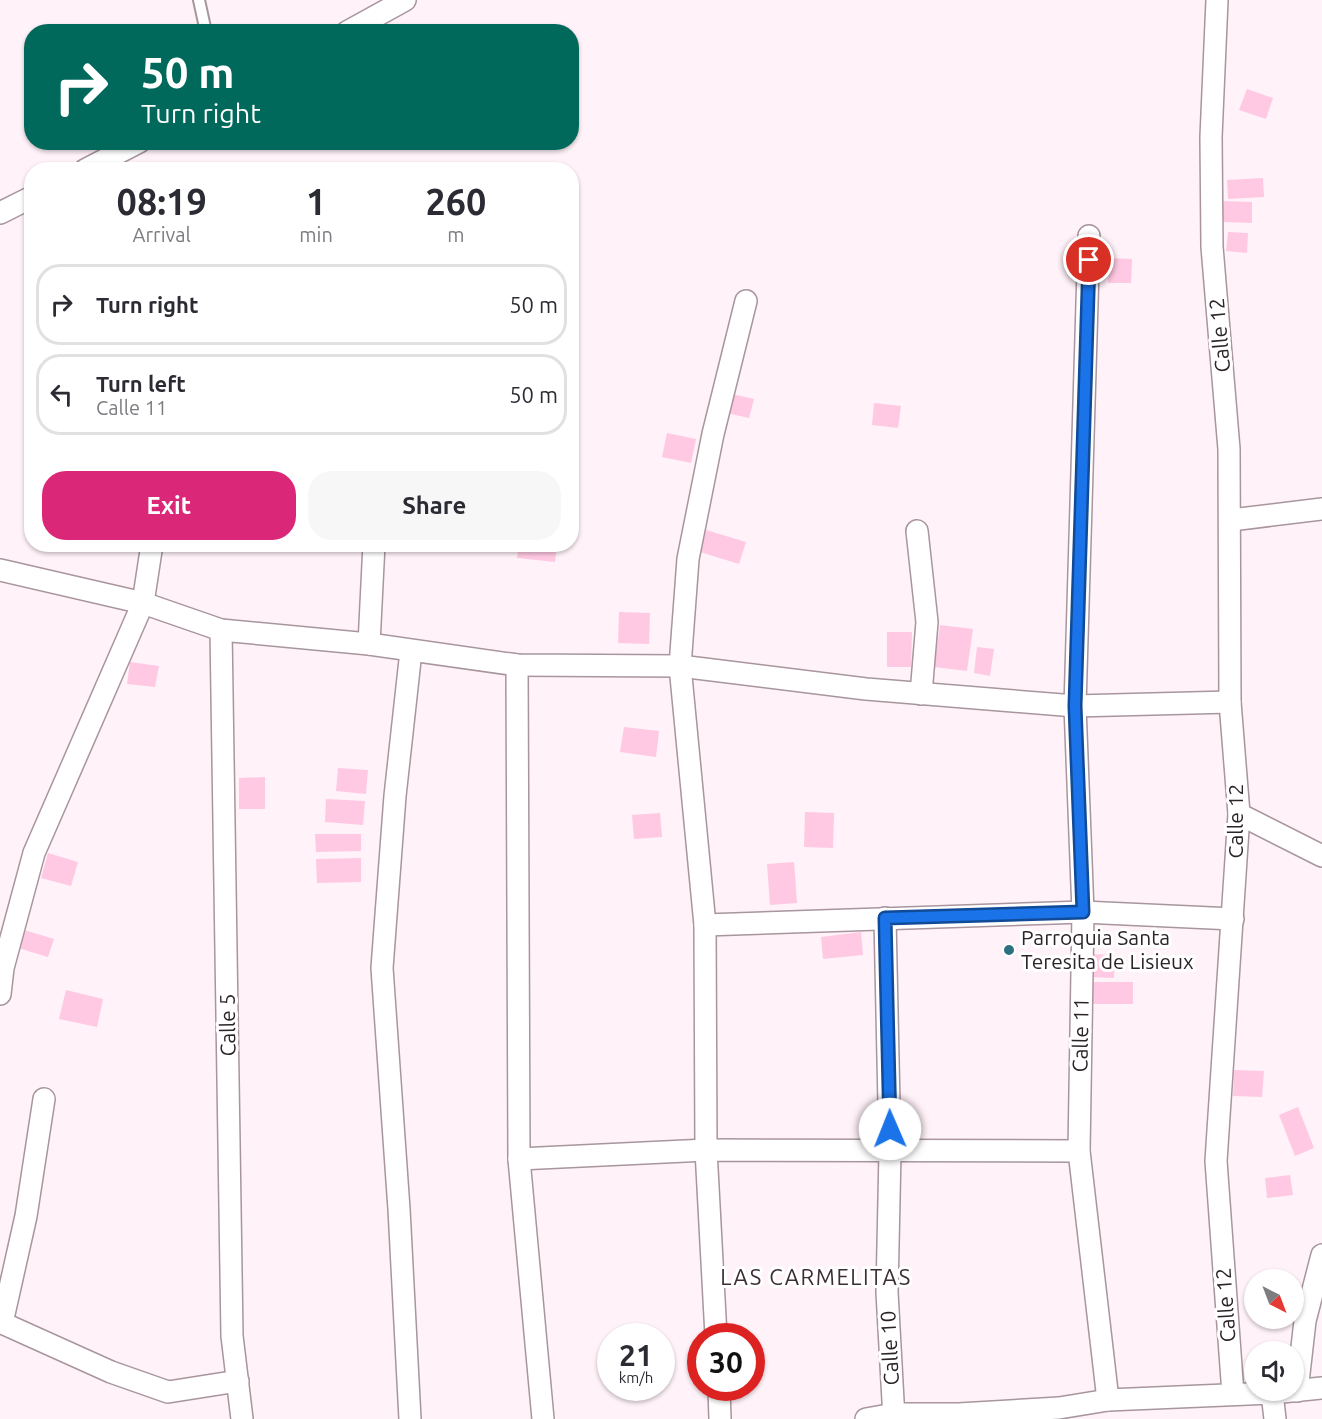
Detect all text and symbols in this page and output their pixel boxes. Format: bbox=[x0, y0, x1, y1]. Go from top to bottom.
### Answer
icon: right bbox=[42, 48, 120, 126]
text: 50 m bbox=[141, 49, 235, 96]
text: Turn right bbox=[141, 98, 261, 128]
text: 08:19 bbox=[117, 181, 207, 222]
text: 1 bbox=[306, 181, 326, 222]
text: 260 bbox=[425, 181, 486, 222]
text: Arrival bbox=[133, 223, 191, 246]
text: min bbox=[299, 223, 333, 246]
text: m bbox=[447, 223, 465, 246]
pin bbox=[1063, 234, 1114, 285]
icon: arrive bbox=[1072, 243, 1105, 276]
icon: right bbox=[45, 288, 78, 321]
text: Turn right bbox=[96, 292, 198, 317]
text: 50 m bbox=[509, 292, 558, 317]
street label: Calle 12 bbox=[1204, 297, 1234, 373]
text: Turn left bbox=[96, 371, 186, 396]
icon: left bbox=[45, 378, 78, 411]
text: 50 m bbox=[509, 382, 558, 407]
text: Calle 11 bbox=[96, 396, 167, 419]
button: Exit bbox=[42, 471, 296, 540]
button: Share bbox=[308, 471, 561, 540]
street label: Calle 12 bbox=[1223, 784, 1247, 858]
place label: Parroquia Santa Teresita de Lisieux bbox=[1021, 925, 1194, 973]
marker: Parroquia Santa Teresita de Lisieux bbox=[1002, 943, 1016, 957]
street label: Calle 5 bbox=[214, 993, 240, 1057]
street label: Calle 11 bbox=[1067, 997, 1093, 1073]
position arrow bbox=[858, 1097, 922, 1161]
district label: LAS CARMELITAS bbox=[720, 1264, 912, 1289]
street label: Calle 12 bbox=[1210, 1267, 1240, 1343]
north arrow bbox=[1244, 1269, 1304, 1329]
map controls bbox=[1244, 1269, 1304, 1401]
street label: Calle 10 bbox=[875, 1310, 903, 1386]
speed limit sign: 30 bbox=[687, 1323, 765, 1401]
text: 21 bbox=[619, 1338, 653, 1372]
button: sound bbox=[1244, 1341, 1304, 1401]
text: km/h bbox=[619, 1369, 653, 1386]

